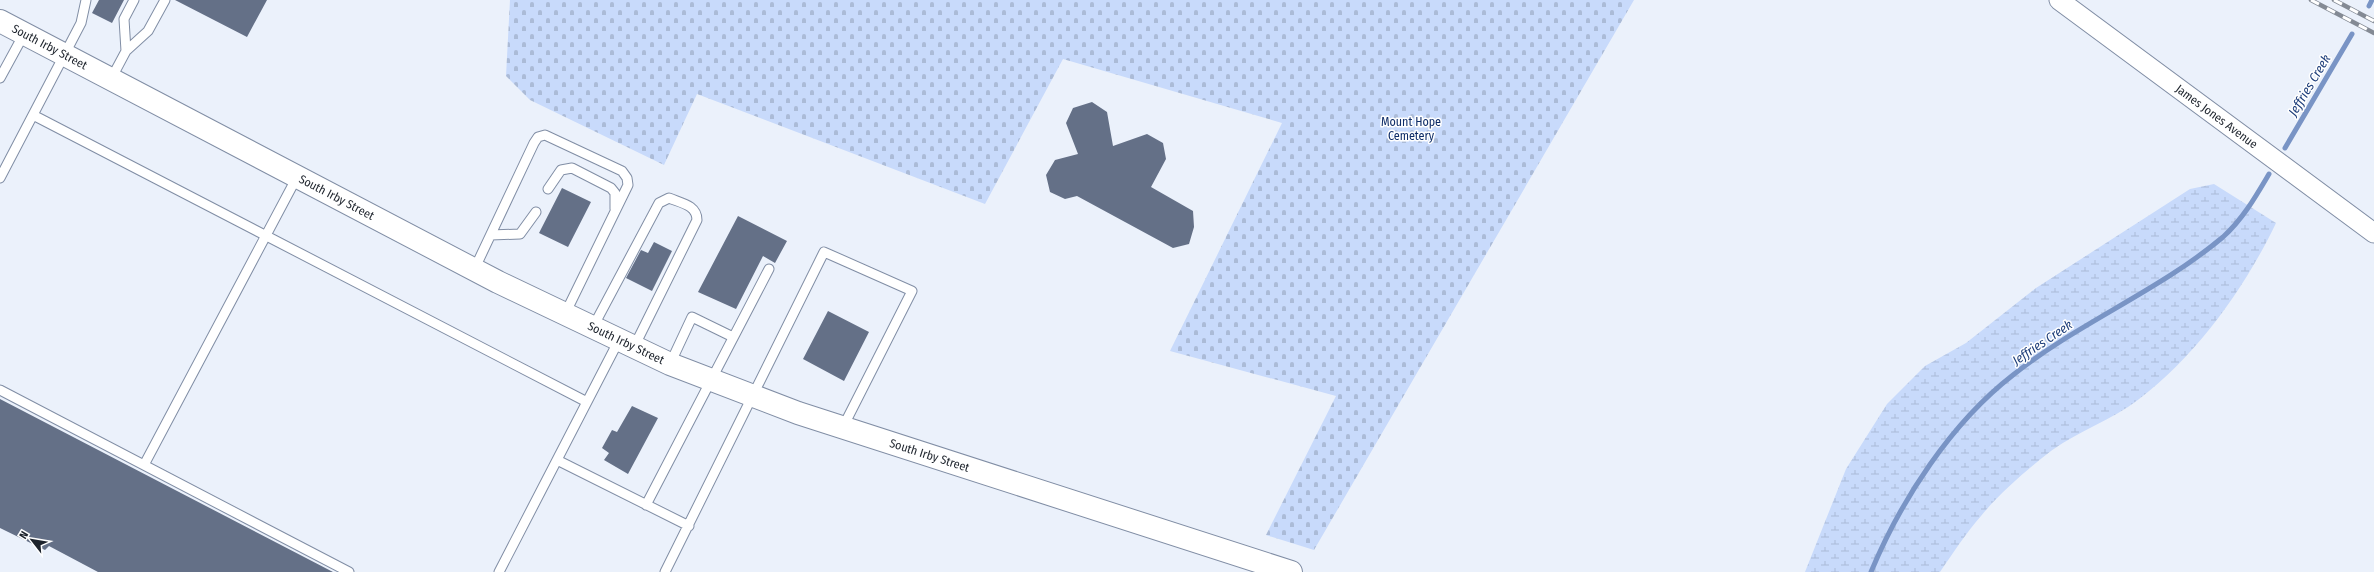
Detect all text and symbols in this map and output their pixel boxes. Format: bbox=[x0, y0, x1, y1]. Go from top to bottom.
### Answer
street label: South Irby Street bbox=[10, 22, 90, 73]
water label: Jeffries Creek bbox=[2285, 51, 2334, 120]
street label: James Jones Avenue bbox=[2173, 82, 2260, 151]
park label: Mount Hope Cemetery bbox=[1381, 115, 1441, 143]
street label: South Irby Street bbox=[297, 172, 377, 223]
water label: Jeffries Creek bbox=[2009, 317, 2076, 368]
street label: South Irby Street bbox=[585, 319, 667, 367]
street label: South Irby Street bbox=[888, 436, 971, 475]
north arrow bbox=[12, 520, 52, 560]
text: N bbox=[17, 529, 31, 541]

